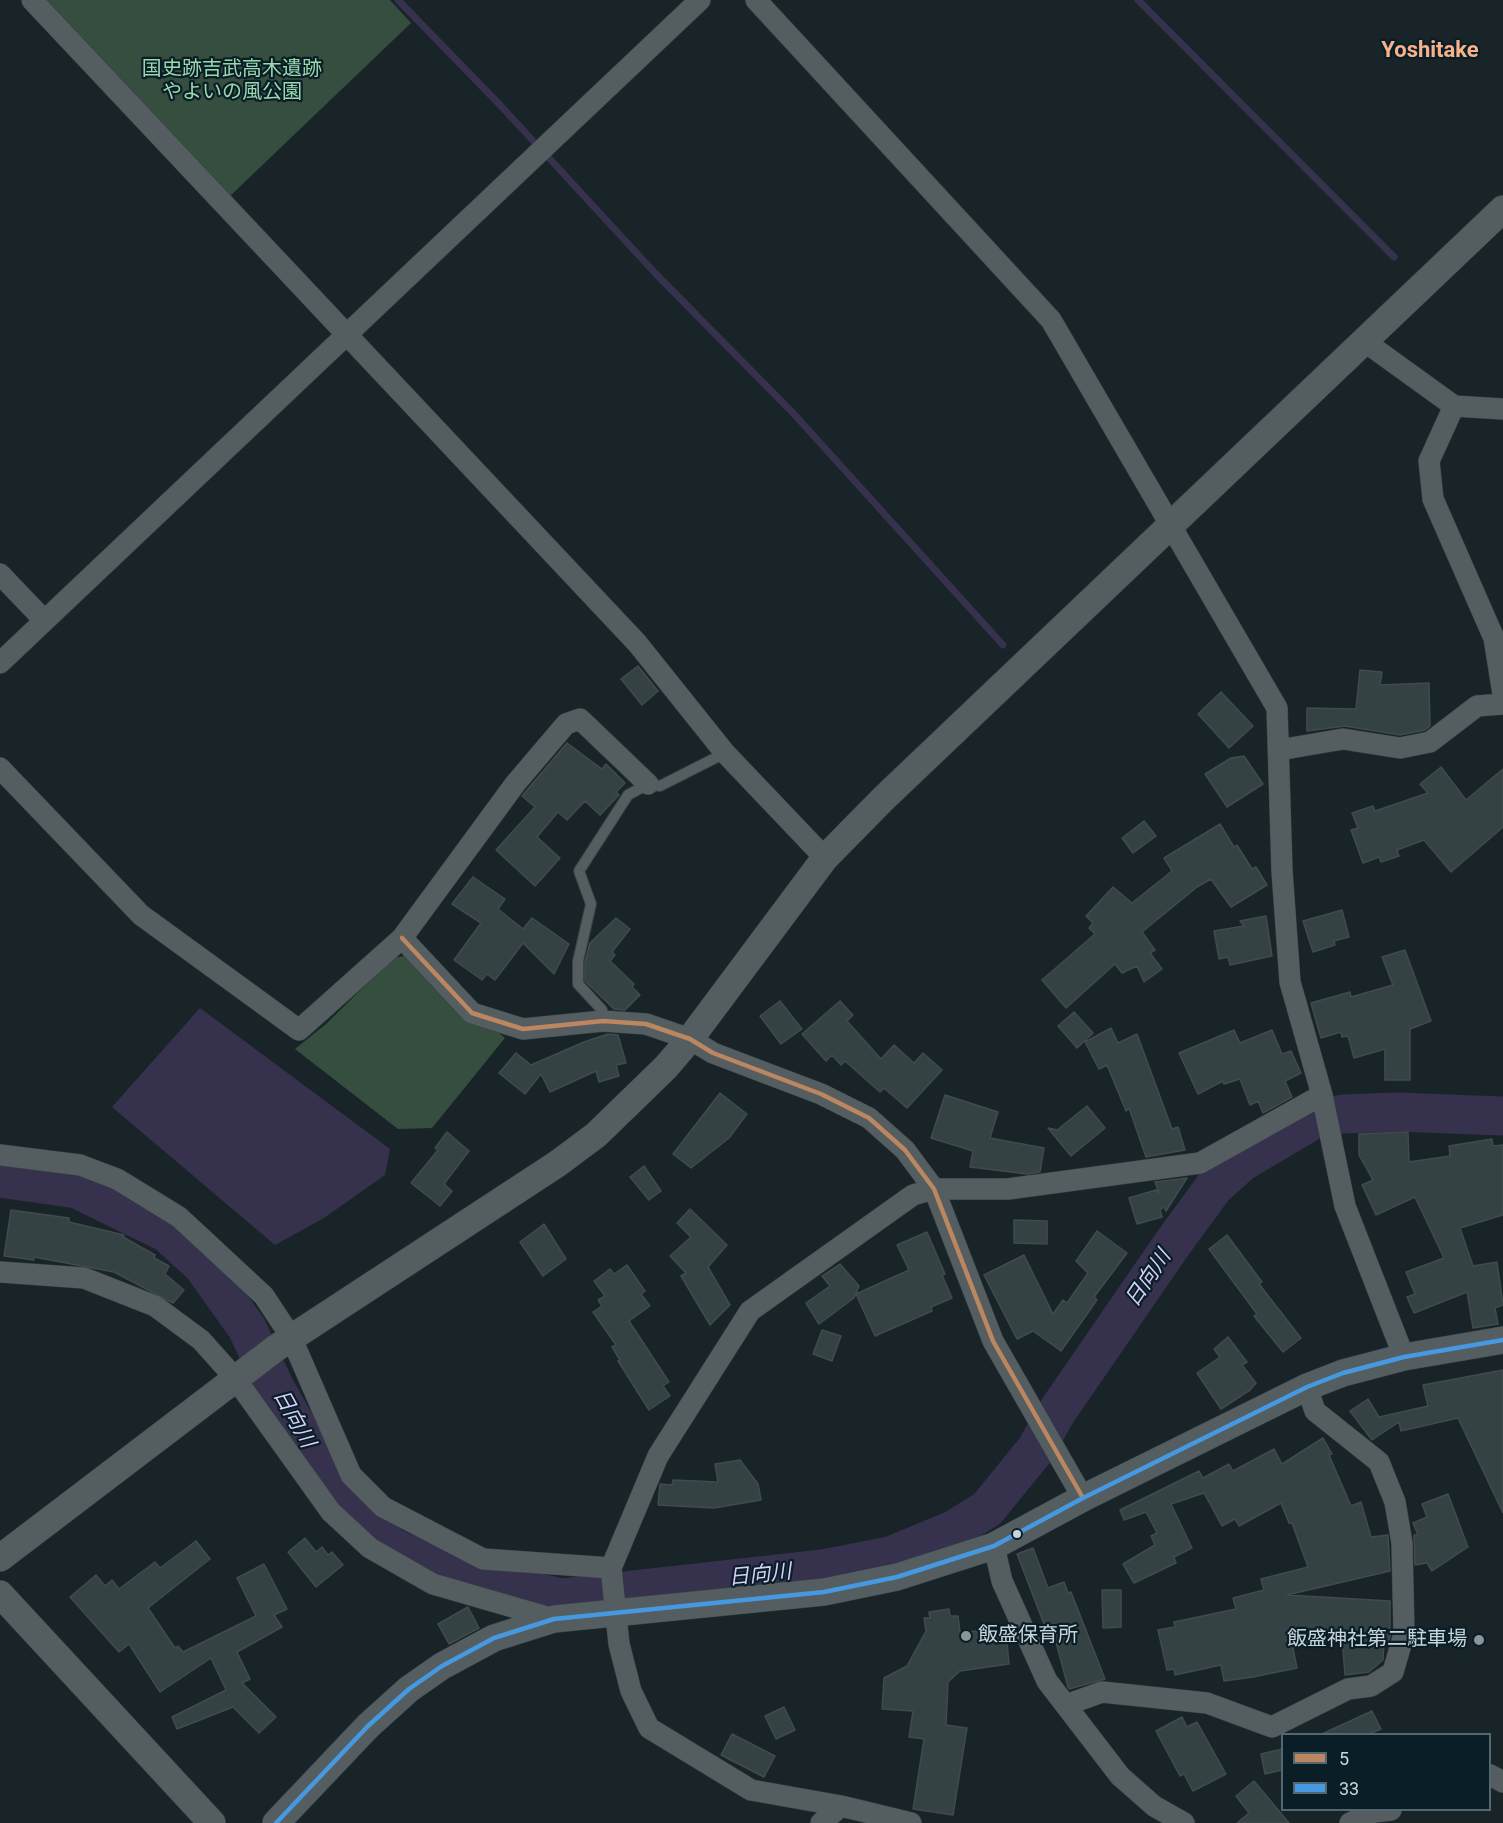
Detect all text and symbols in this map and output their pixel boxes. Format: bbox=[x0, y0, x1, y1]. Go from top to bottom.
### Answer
district label: Yoshitake bbox=[1381, 38, 1479, 64]
park label: 国史跡吉武高木遺跡 やよいの風公園 bbox=[142, 58, 322, 105]
water label: 日向川 bbox=[1121, 1246, 1177, 1312]
water label: 日向川 bbox=[267, 1385, 319, 1453]
unlabelled marker bbox=[1011, 1528, 1023, 1540]
water label: 日向川 bbox=[727, 1560, 793, 1592]
place label: 飯盛保育所 bbox=[978, 1624, 1078, 1648]
place label: 飯盛神社第二駐車場 bbox=[1287, 1628, 1467, 1652]
marker: 飯盛保育所 bbox=[959, 1629, 973, 1643]
marker: 飯盛神社第二駐車場 bbox=[1472, 1633, 1486, 1647]
legend bbox=[1281, 1733, 1491, 1811]
text: 5 bbox=[1339, 1748, 1349, 1769]
text: 33 bbox=[1339, 1778, 1359, 1799]

